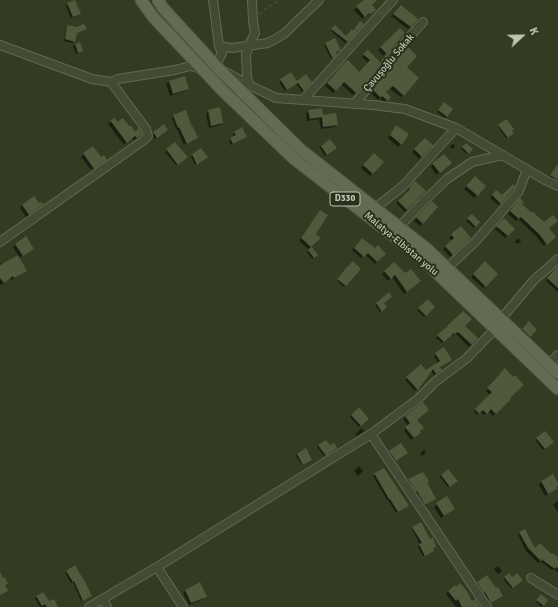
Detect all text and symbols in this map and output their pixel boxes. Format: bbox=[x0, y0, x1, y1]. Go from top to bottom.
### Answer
north arrow bbox=[502, 16, 542, 56]
text: K bbox=[526, 26, 541, 37]
street label: Çavuşoğlu Sokak bbox=[361, 32, 417, 94]
road number: D330 bbox=[330, 192, 360, 206]
street label: Malatya-Elbistan yolu bbox=[362, 210, 440, 278]

